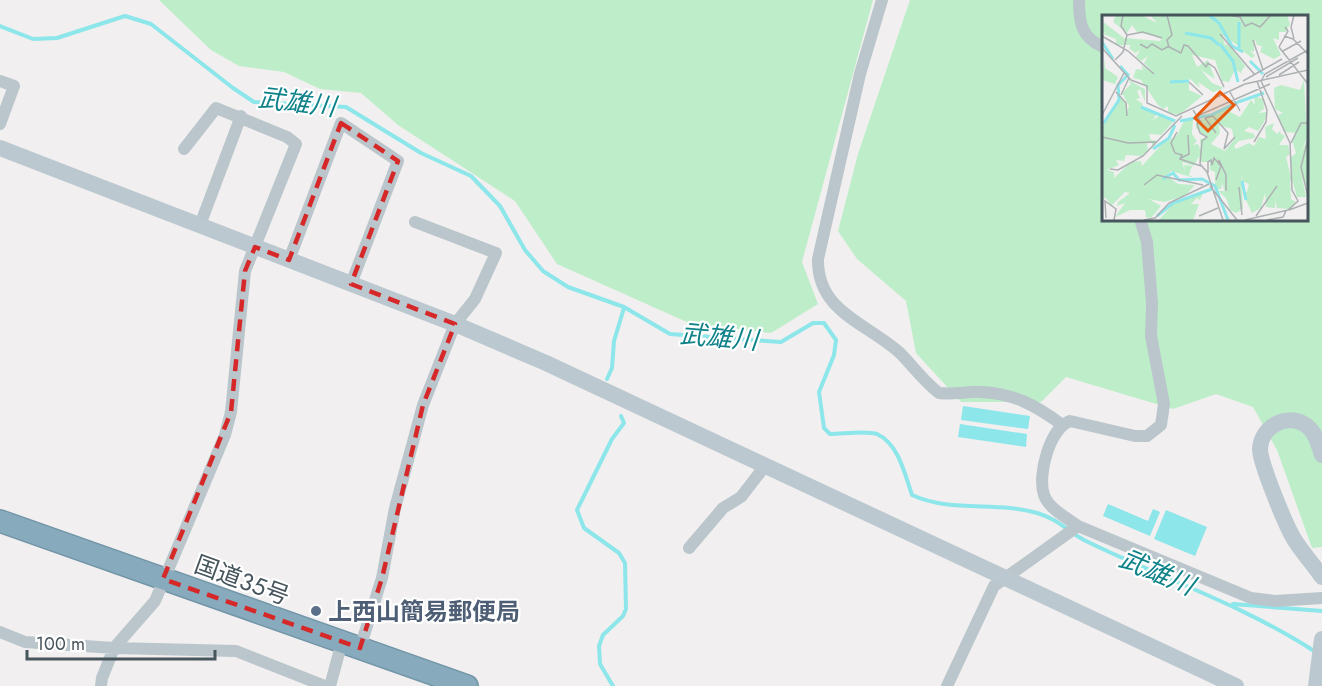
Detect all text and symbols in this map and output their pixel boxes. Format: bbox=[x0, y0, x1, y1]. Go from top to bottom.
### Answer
inset map bbox=[1102, 15, 1307, 220]
water label: 武雄川 bbox=[256, 78, 341, 126]
water label: 武雄川 bbox=[678, 315, 762, 360]
water label: 武雄川 bbox=[1114, 539, 1203, 606]
street label: 国道35号 bbox=[190, 547, 294, 613]
place label: 上西山簡易郵便局 bbox=[328, 594, 520, 629]
marker: 上西山簡易郵便局 bbox=[309, 604, 323, 618]
scale bar bbox=[27, 623, 214, 661]
text: 100 m bbox=[36, 631, 85, 657]

